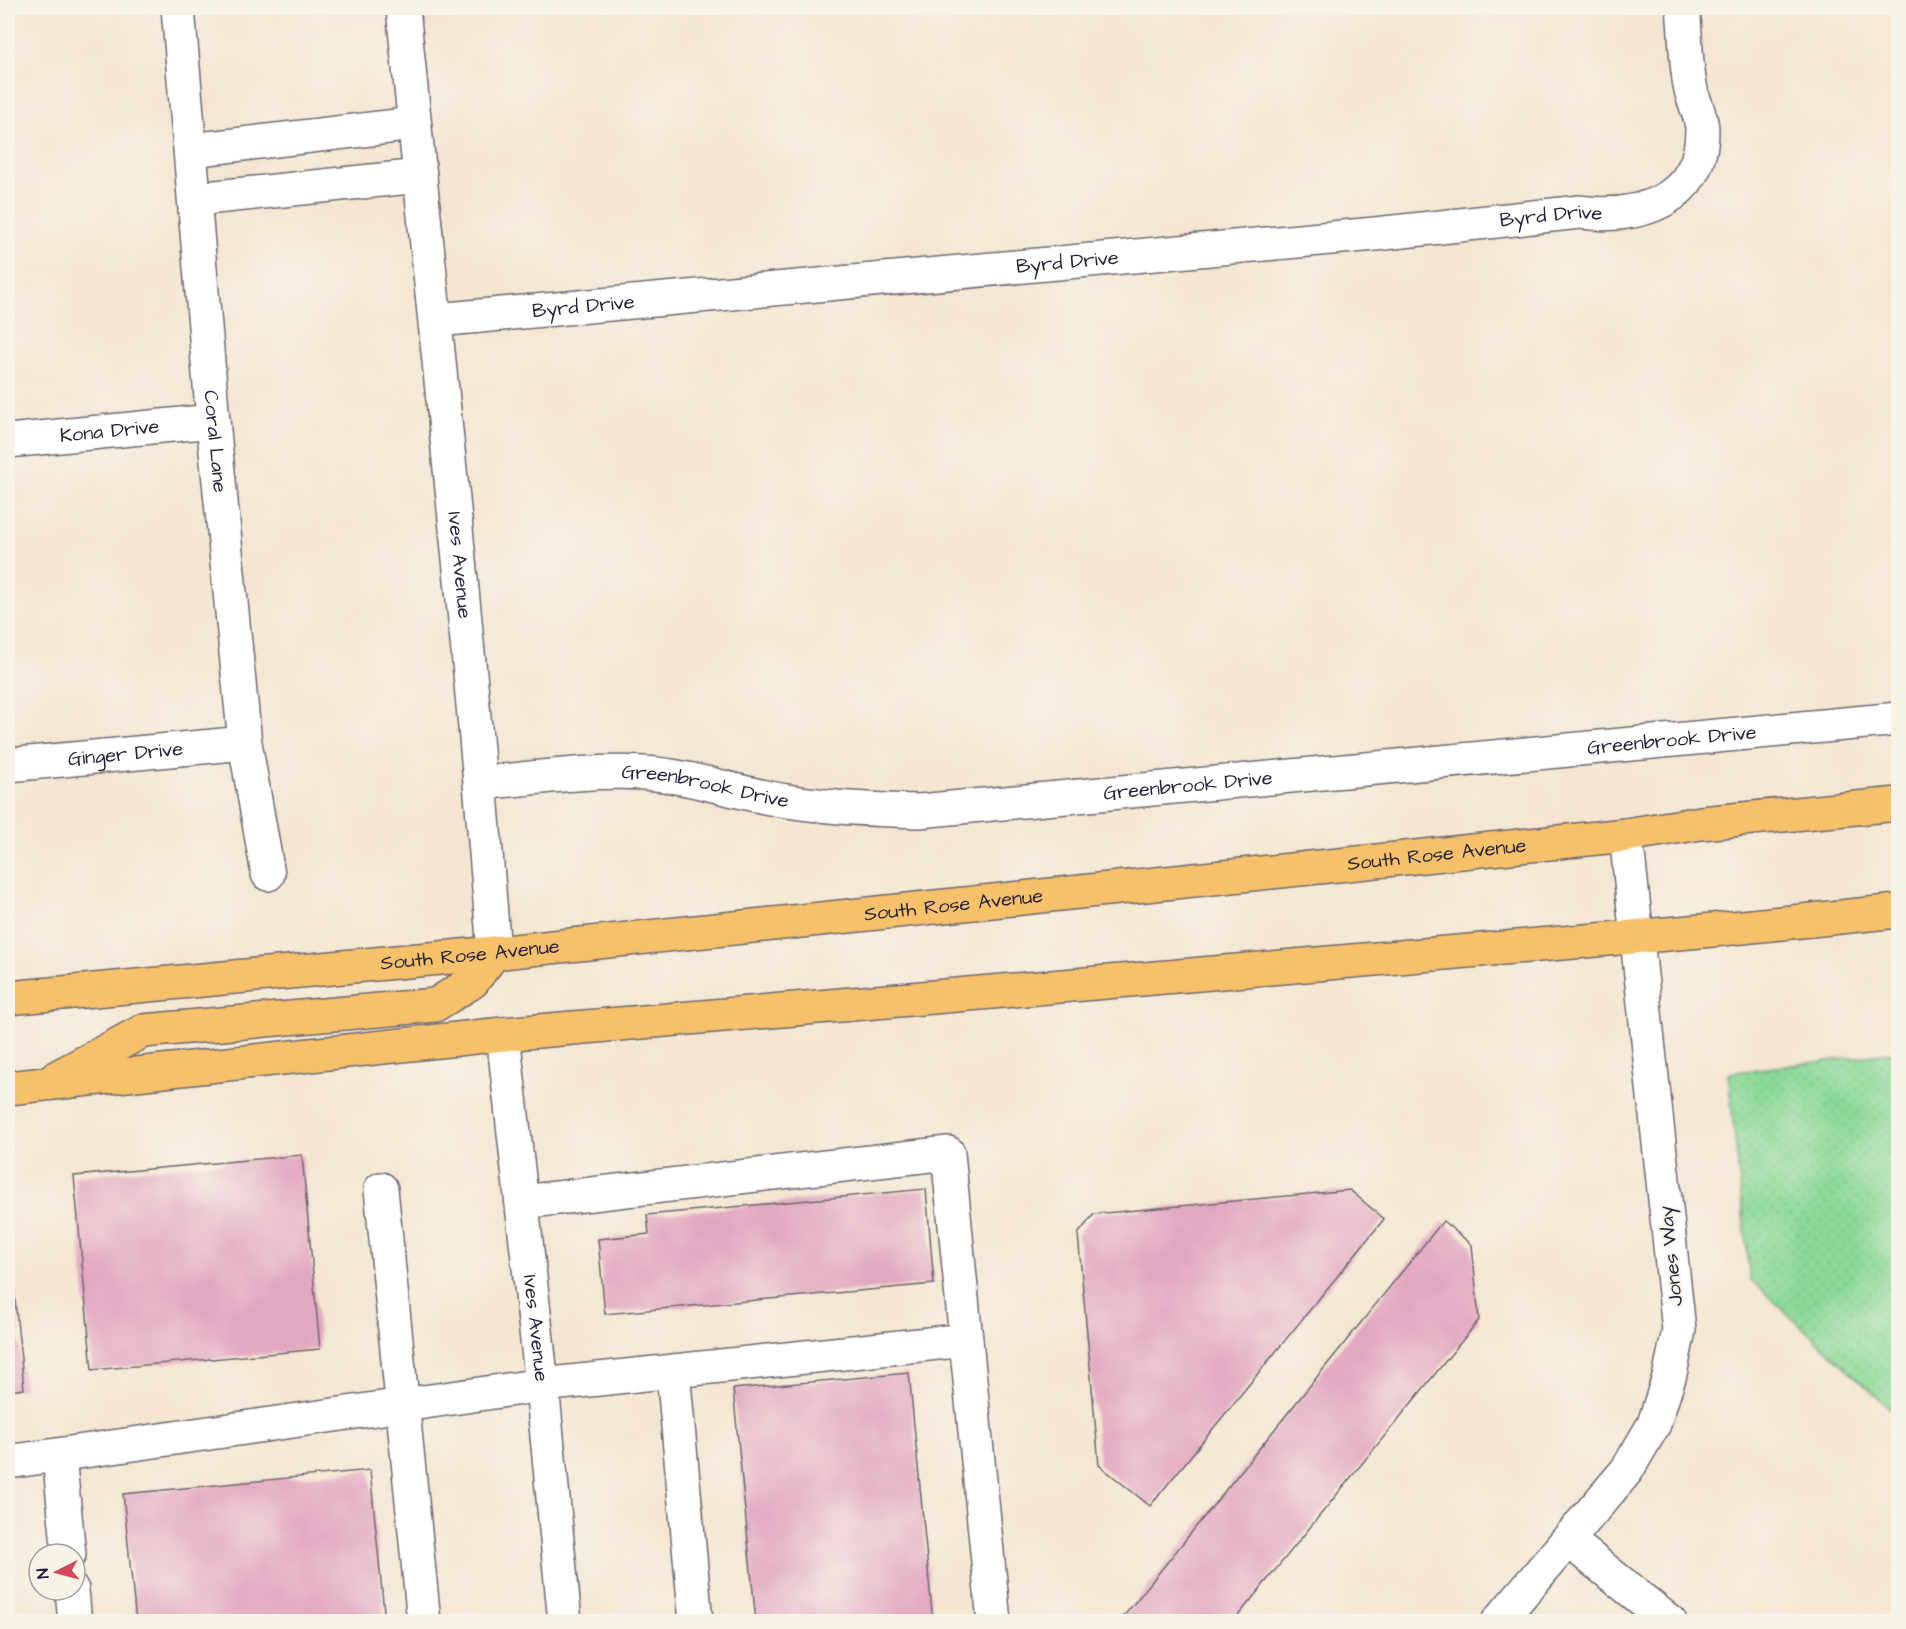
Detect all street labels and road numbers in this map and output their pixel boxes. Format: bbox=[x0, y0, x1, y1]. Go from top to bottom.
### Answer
street label: Byrd Drive bbox=[1498, 198, 1603, 235]
street label: Byrd Drive bbox=[1015, 244, 1120, 281]
street label: Byrd Drive bbox=[531, 288, 636, 325]
street label: Coral Lane bbox=[196, 389, 234, 494]
street label: Kona Drive bbox=[58, 412, 161, 450]
street label: Ives Avenue bbox=[440, 510, 479, 620]
street label: Greenbrook Drive bbox=[1586, 718, 1758, 762]
street label: Ginger Drive bbox=[67, 735, 184, 773]
street label: Greenbrook Drive bbox=[621, 758, 791, 815]
street label: Greenbrook Drive bbox=[1102, 764, 1274, 808]
street label: South Rose Avenue bbox=[1346, 831, 1528, 878]
street label: South Rose Avenue bbox=[863, 882, 1044, 928]
street label: South Rose Avenue bbox=[379, 932, 561, 977]
street label: Jones Way bbox=[1652, 1204, 1691, 1308]
street label: Ives Avenue bbox=[516, 1273, 556, 1383]

